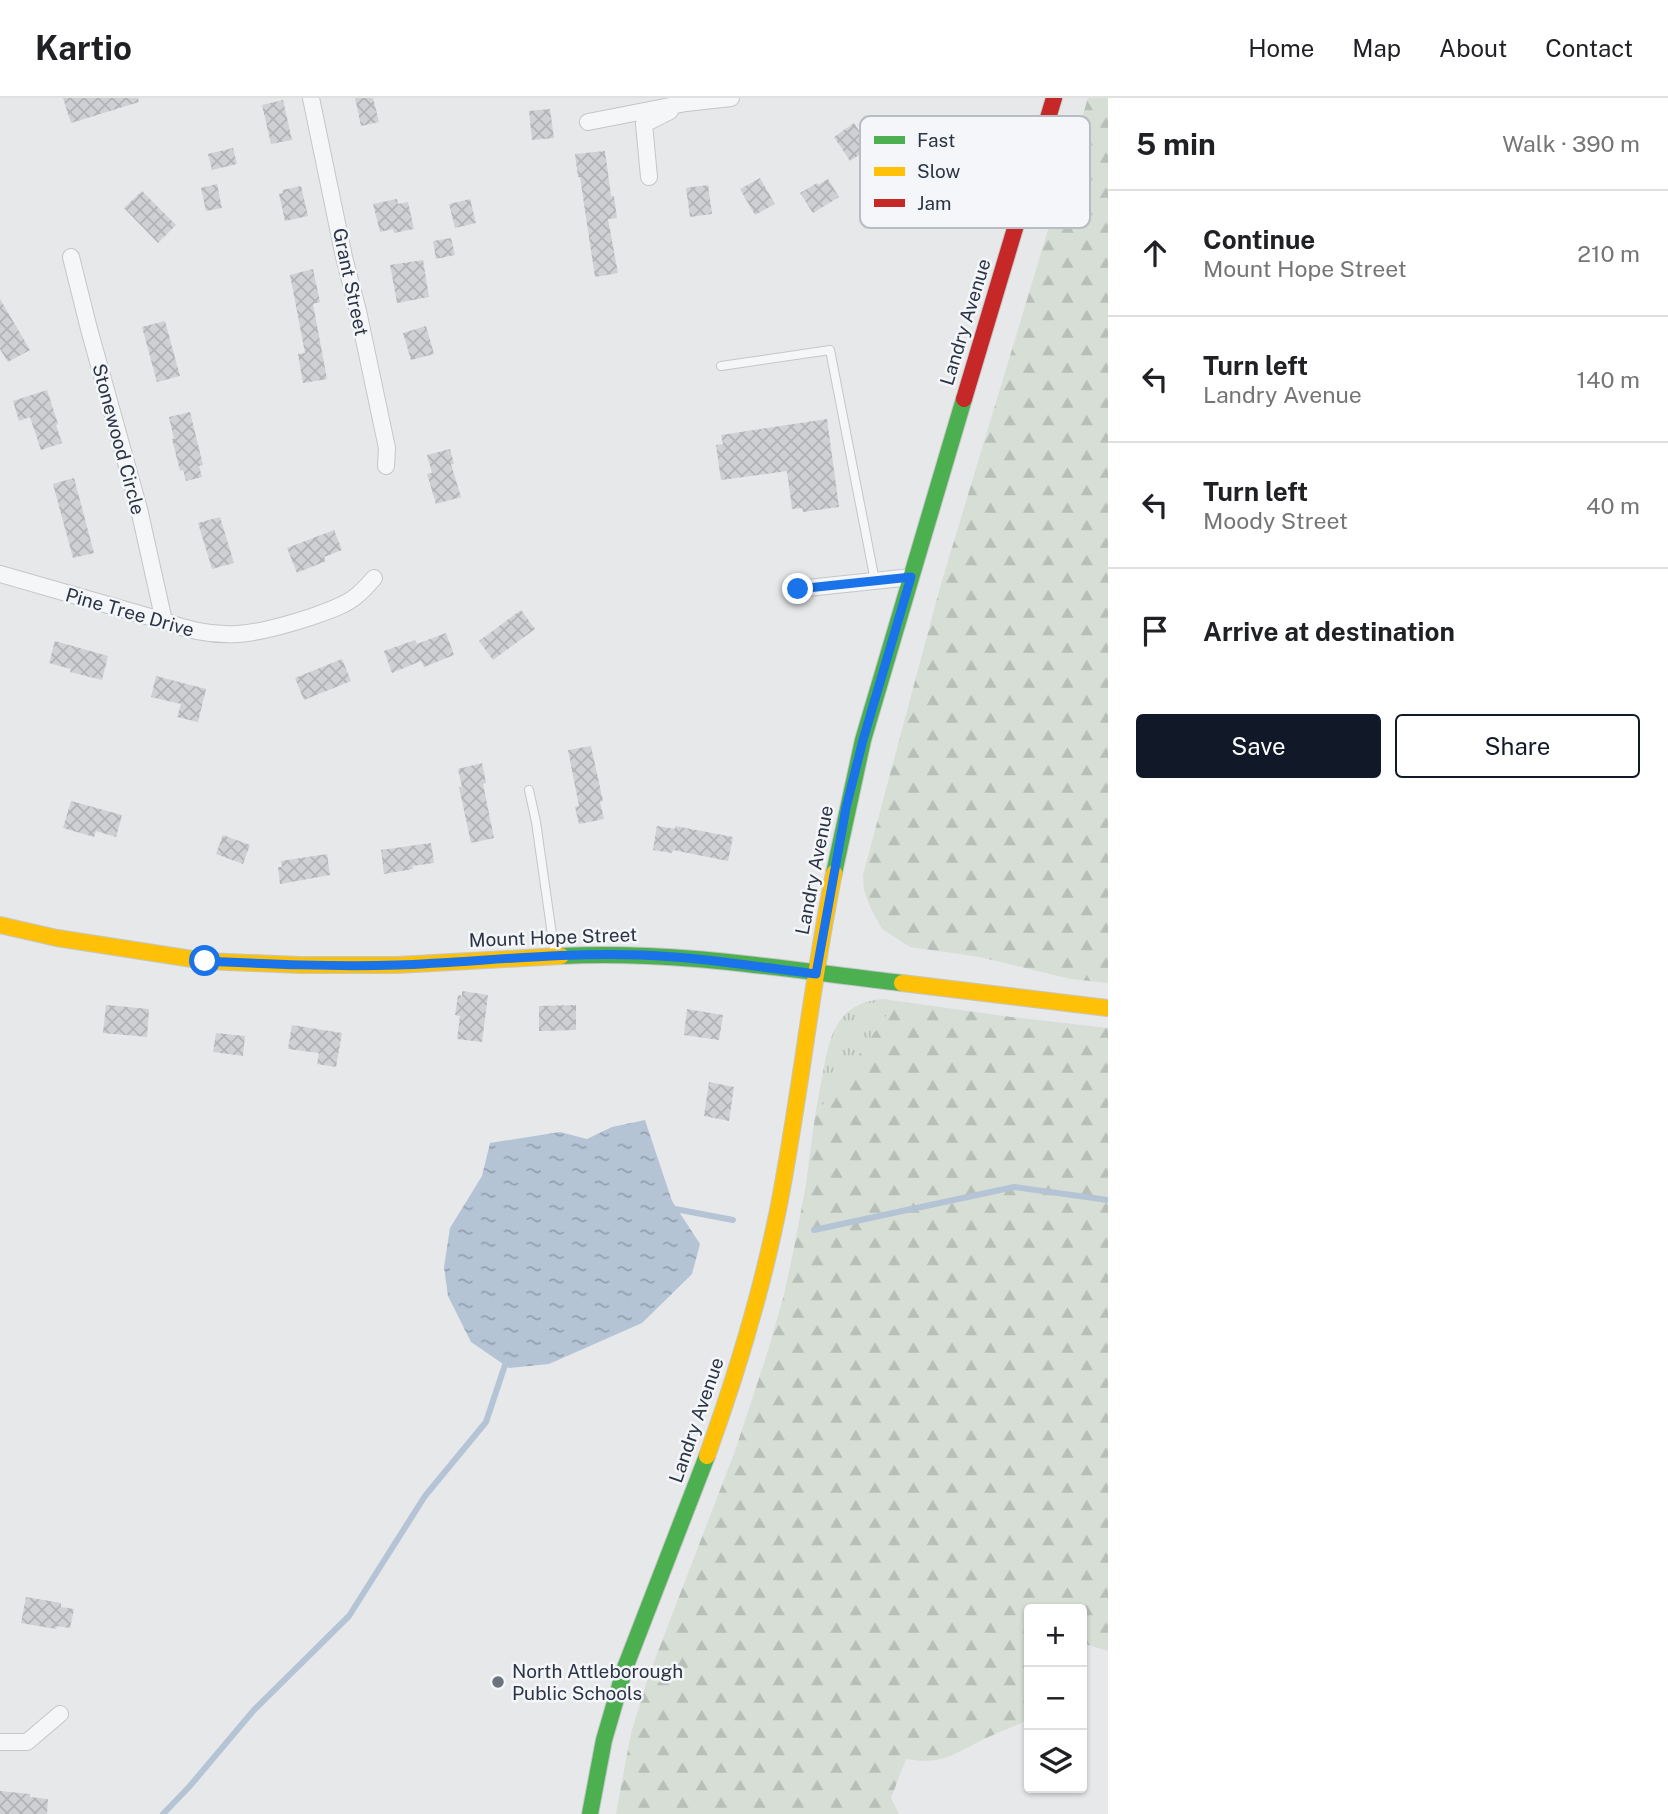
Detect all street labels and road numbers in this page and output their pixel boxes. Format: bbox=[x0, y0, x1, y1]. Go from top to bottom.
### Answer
street label: Grant Street bbox=[329, 226, 373, 338]
street label: Landry Avenue bbox=[935, 256, 995, 388]
street label: Stonewood Circle bbox=[88, 361, 150, 517]
street label: Pine Tree Drive bbox=[63, 583, 197, 641]
street label: Landry Avenue bbox=[791, 803, 837, 937]
street label: Mount Hope Street bbox=[468, 923, 638, 951]
street label: Landry Avenue bbox=[664, 1354, 728, 1486]

